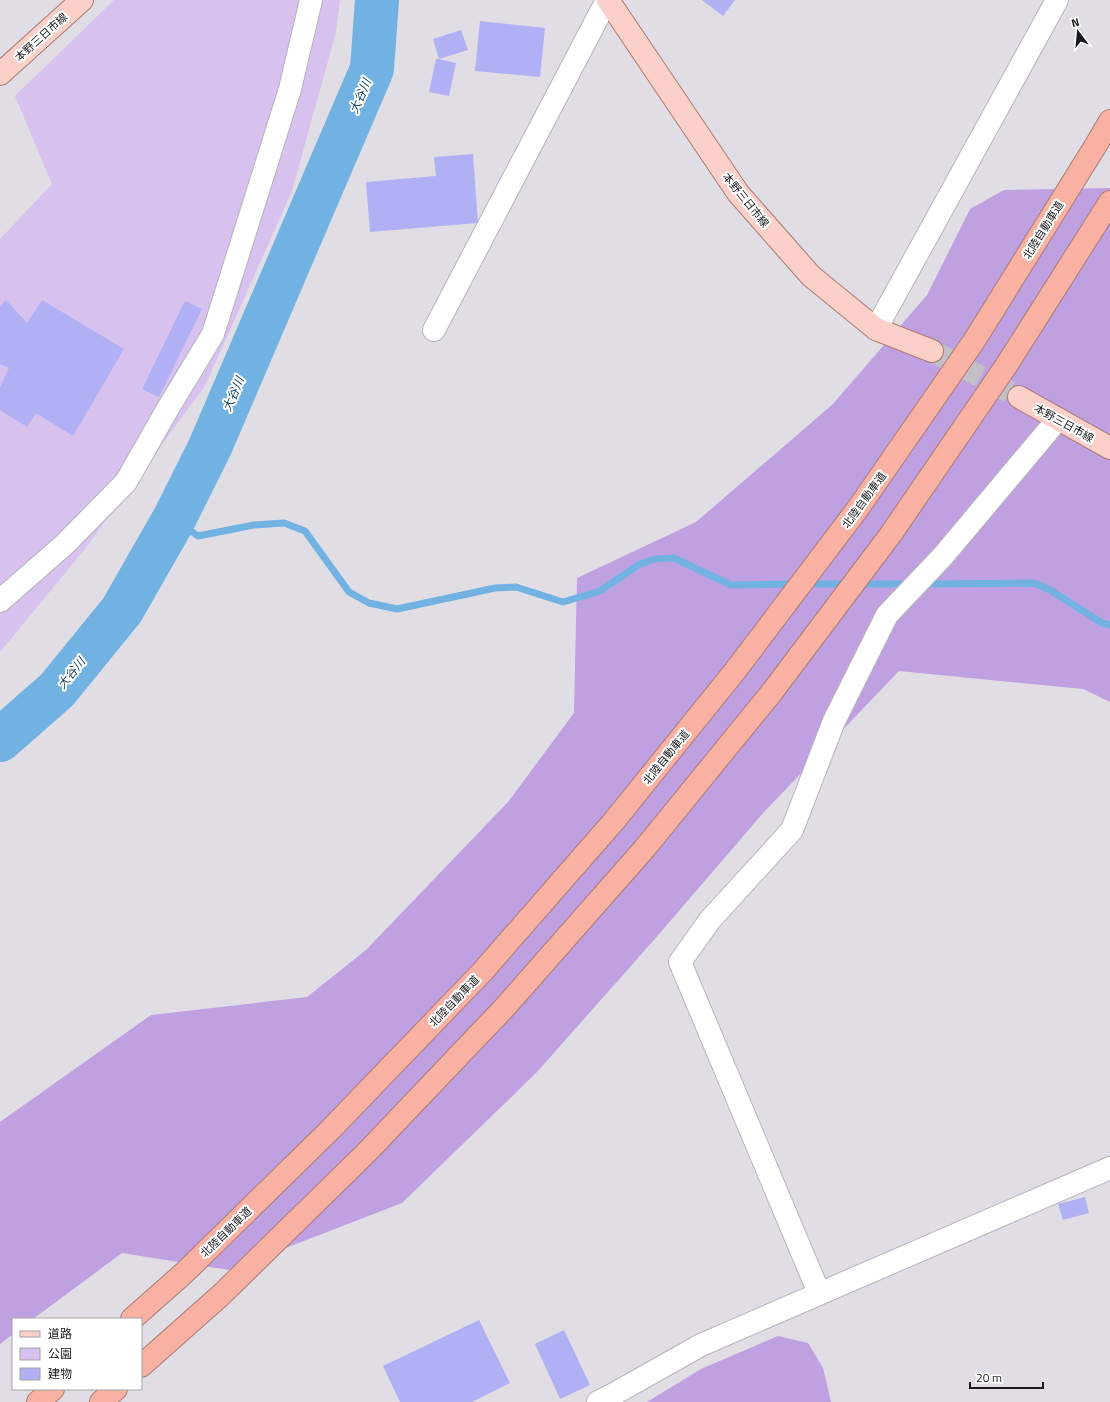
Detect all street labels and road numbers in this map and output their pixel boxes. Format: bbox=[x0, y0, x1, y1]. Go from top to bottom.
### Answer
street label: 本野三日市線 bbox=[11, 9, 71, 65]
street label: 本野三日市線 bbox=[719, 169, 773, 231]
street label: 北陸自動車道 bbox=[1019, 198, 1067, 262]
street label: 本野三日市線 bbox=[1031, 400, 1097, 446]
street label: 北陸自動車道 bbox=[838, 469, 890, 531]
street label: 北陸自動車道 bbox=[639, 726, 693, 788]
street label: 北陸自動車道 bbox=[425, 972, 483, 1030]
street label: 北陸自動車道 bbox=[197, 1203, 255, 1261]

